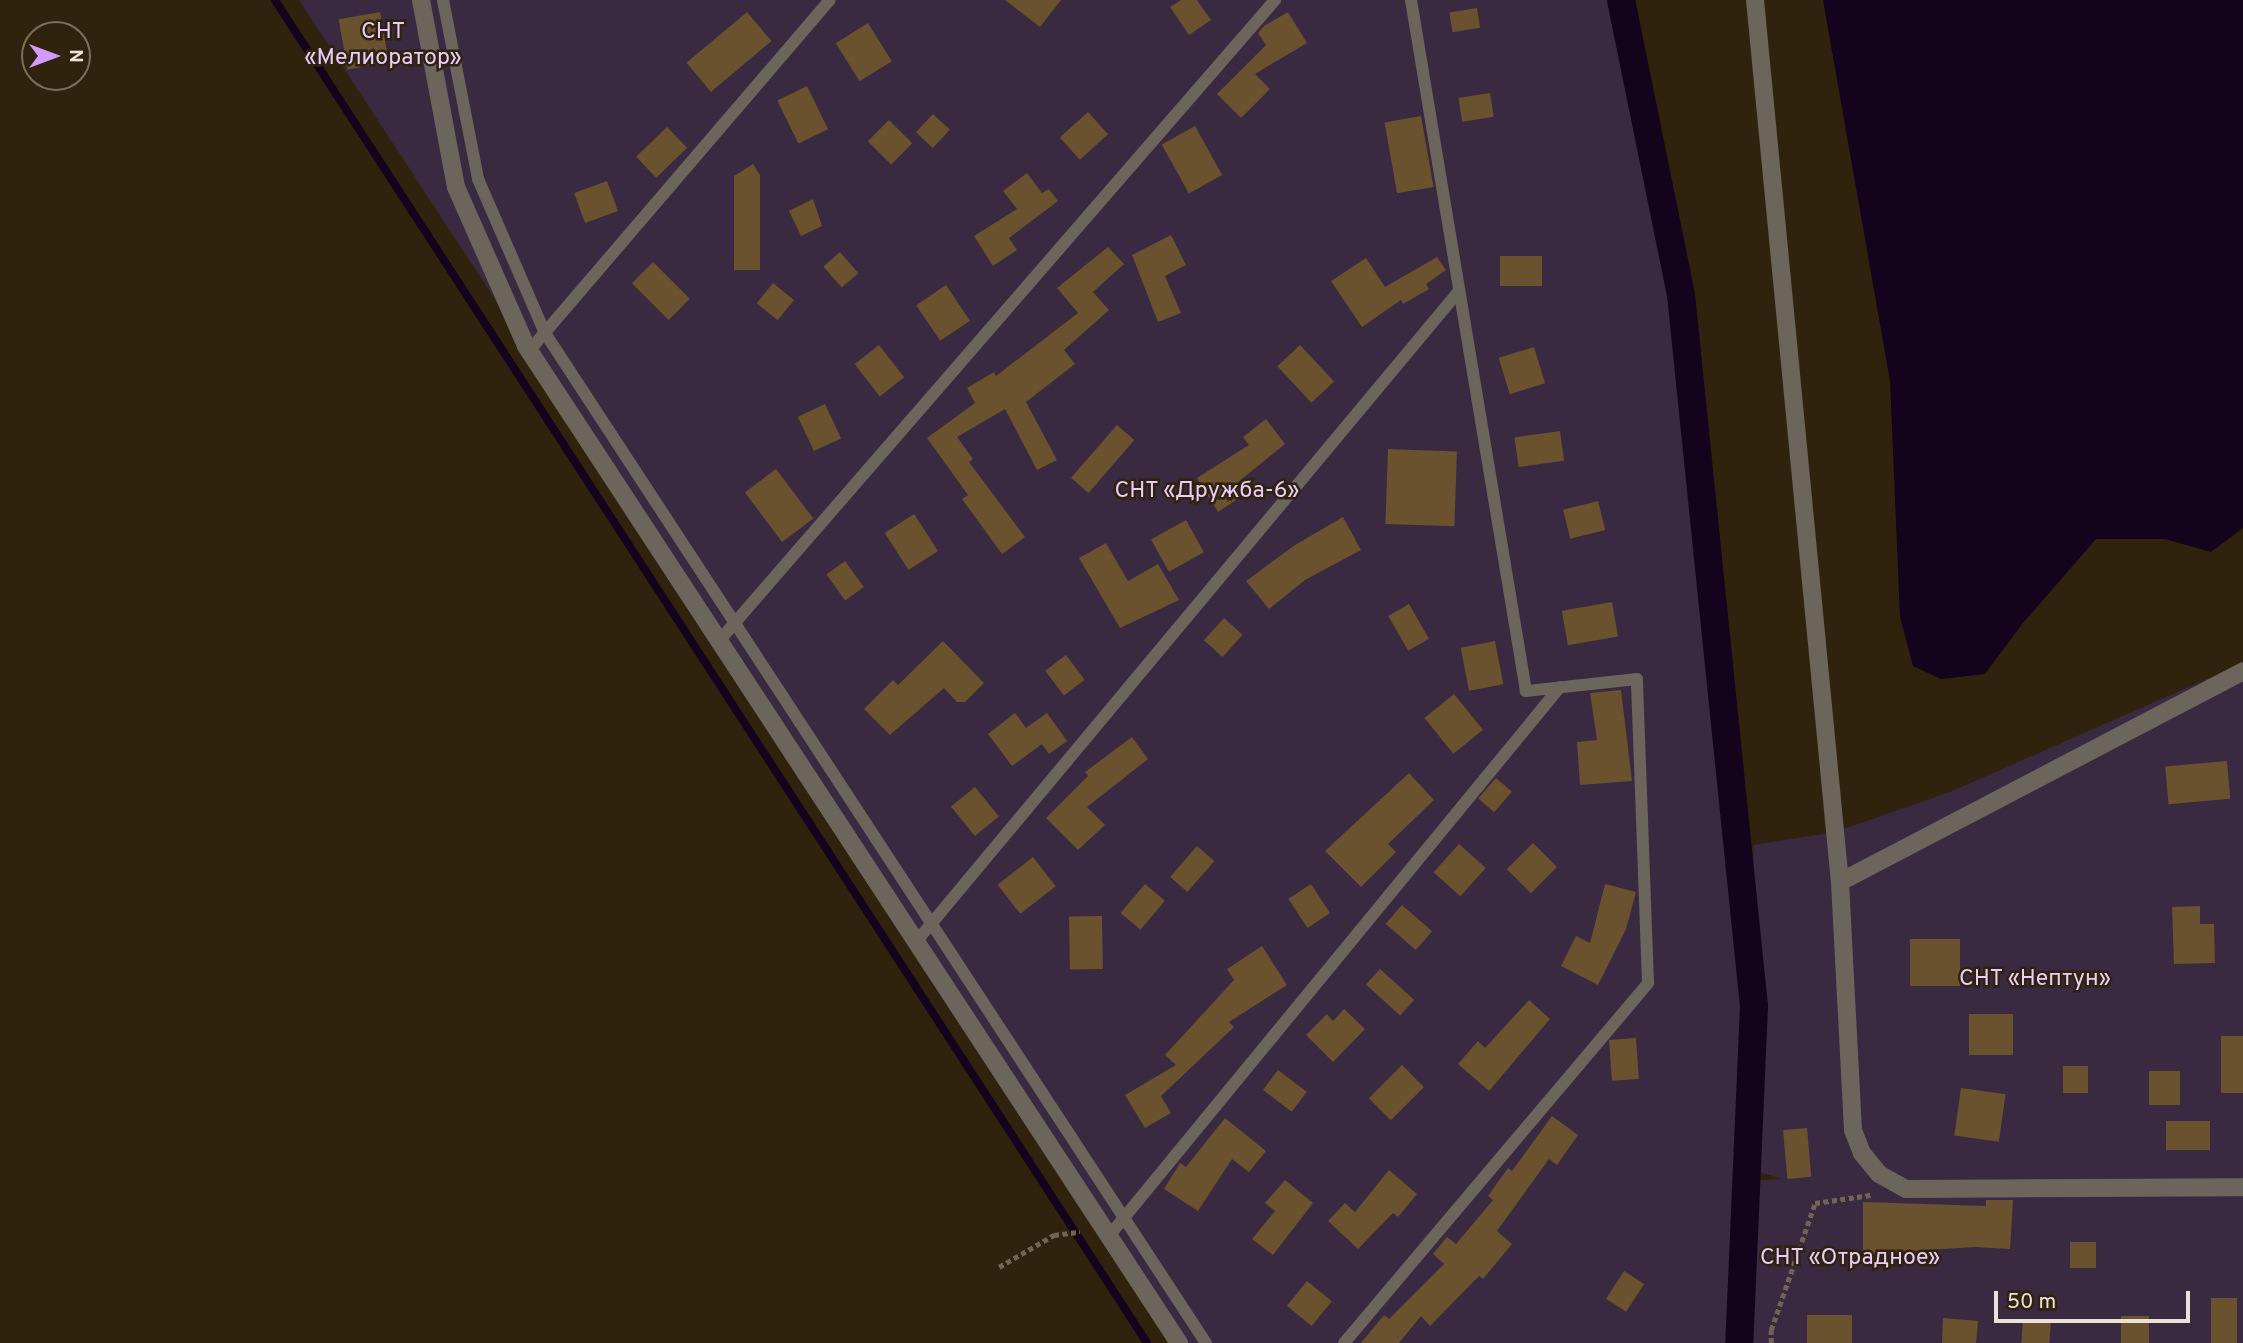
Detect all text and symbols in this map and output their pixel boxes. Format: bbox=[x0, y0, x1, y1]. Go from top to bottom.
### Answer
park label: СНТ «Мелиоратор» bbox=[304, 19, 462, 73]
north arrow bbox=[21, 21, 91, 91]
text: N bbox=[63, 49, 87, 63]
park label: СНТ «Дружба-6» bbox=[1114, 478, 1300, 506]
park label: СНТ «Нептун» bbox=[1959, 966, 2111, 994]
park label: СНТ «Отрадное» bbox=[1759, 1245, 1941, 1273]
scale bar bbox=[1998, 1276, 2194, 1320]
text: 50 m bbox=[2007, 1289, 2056, 1316]

